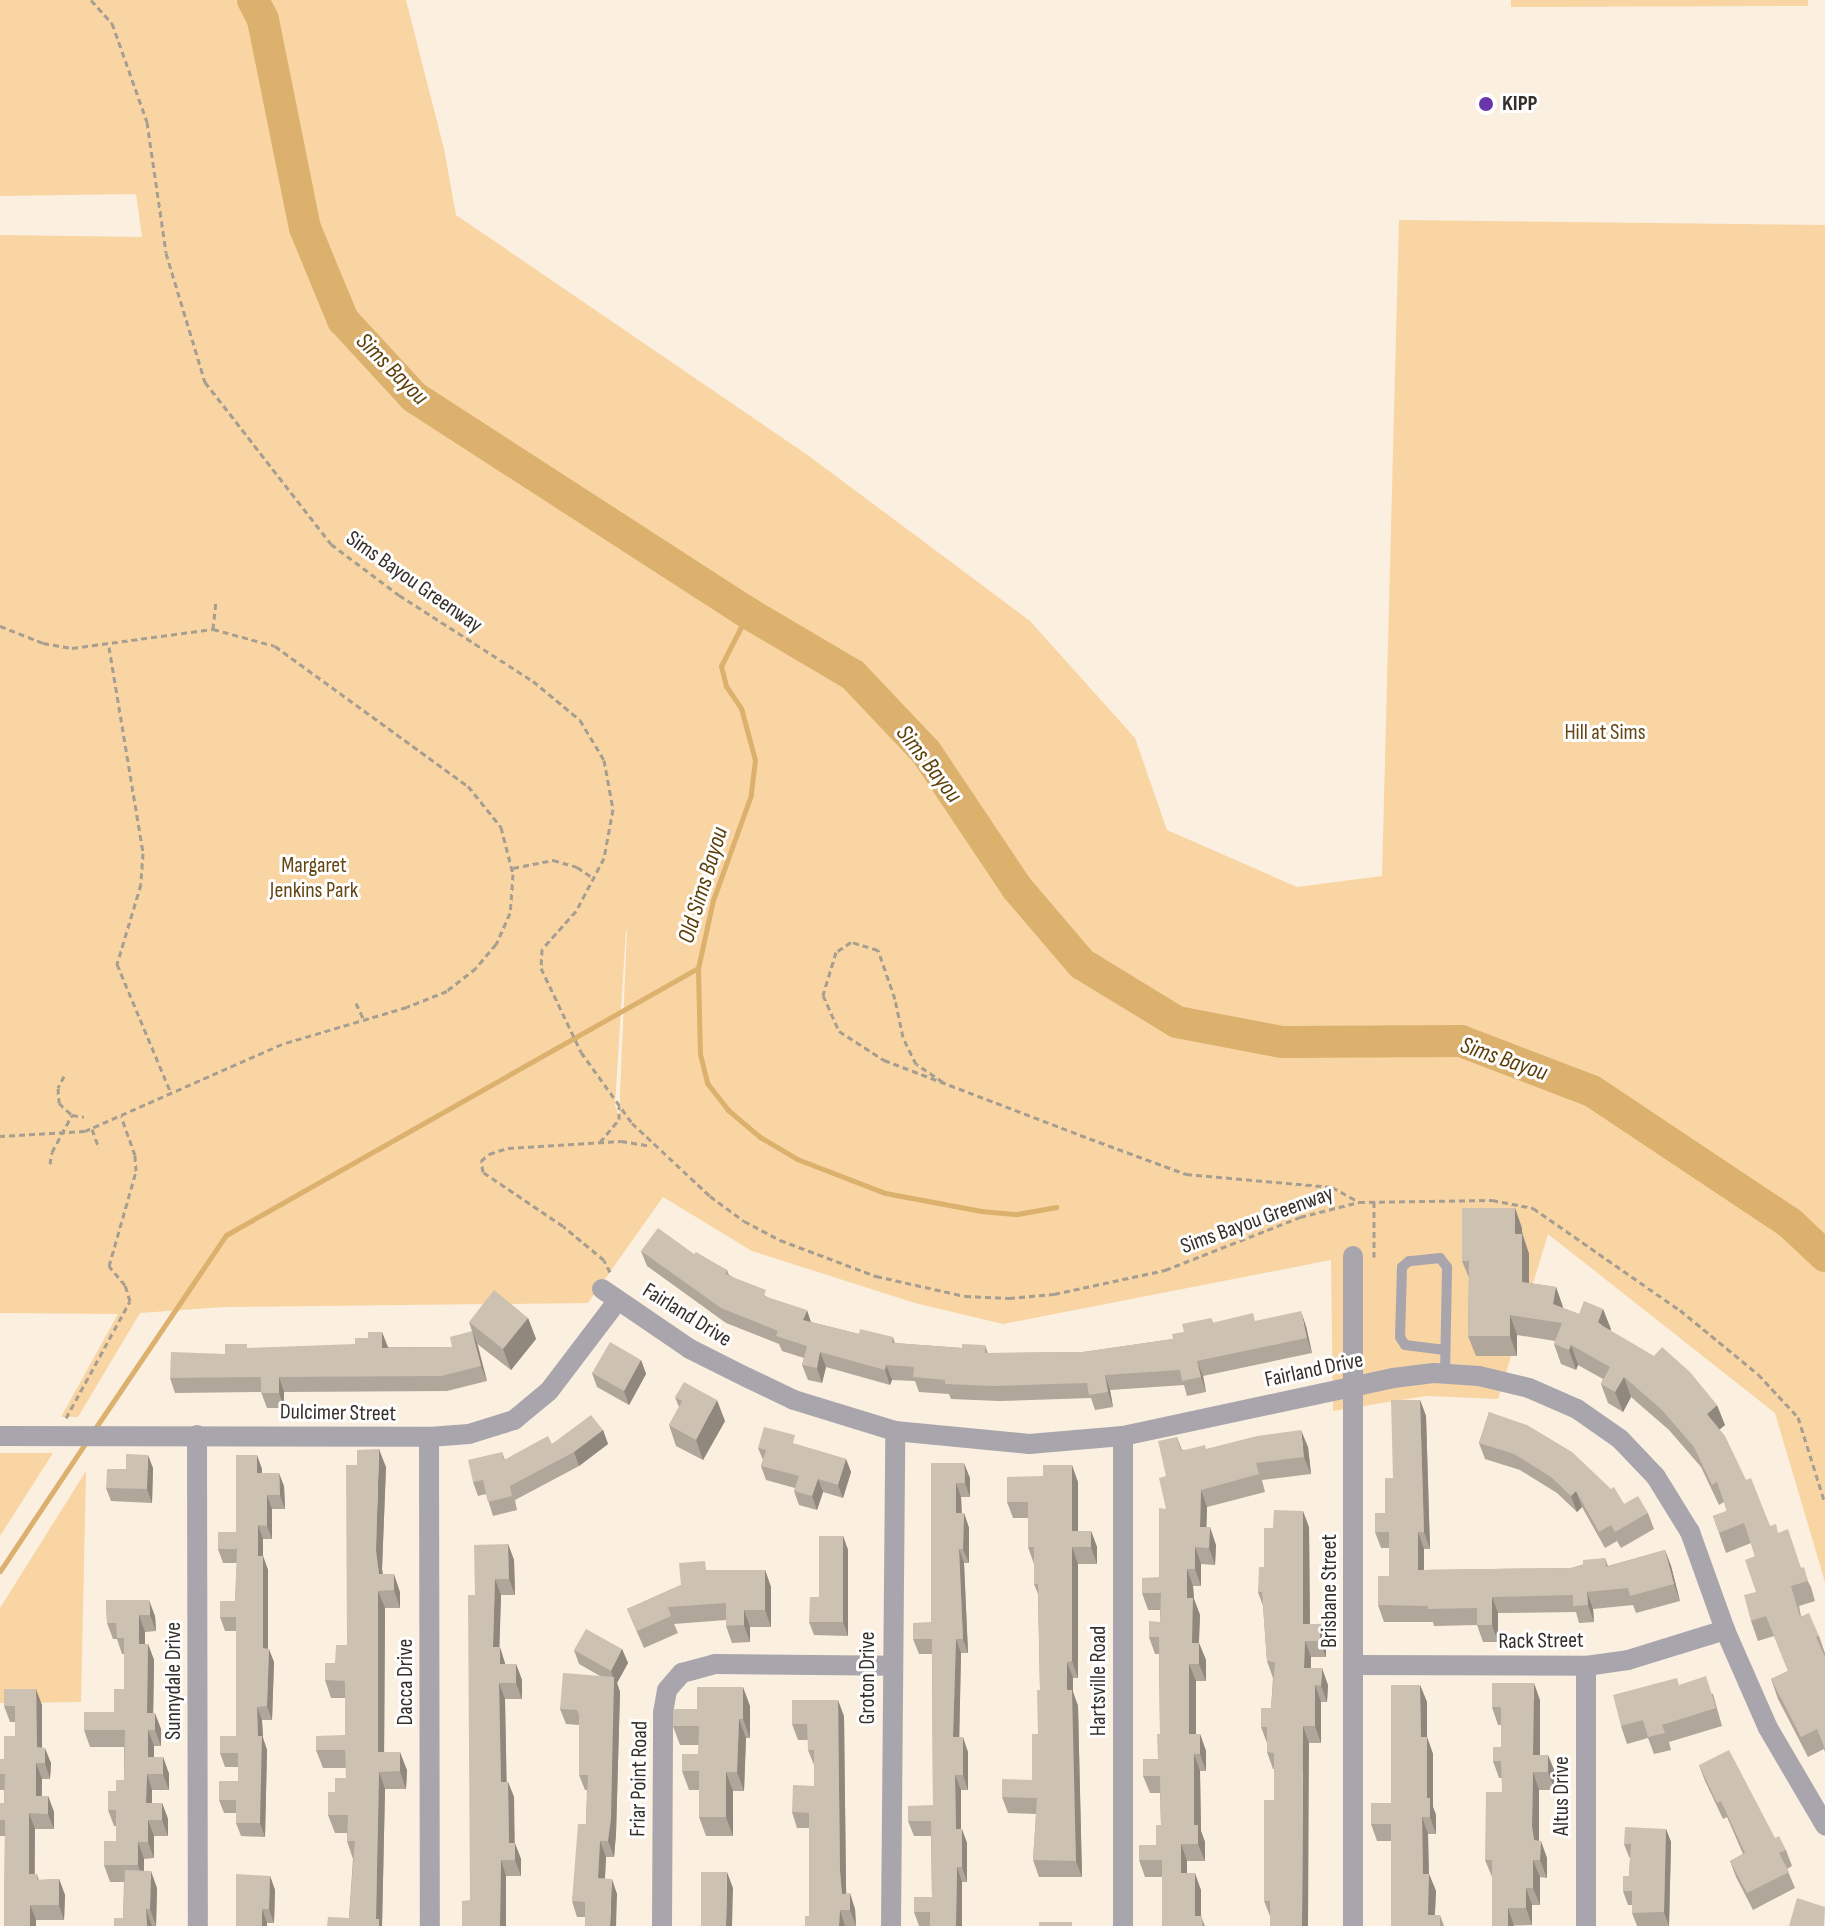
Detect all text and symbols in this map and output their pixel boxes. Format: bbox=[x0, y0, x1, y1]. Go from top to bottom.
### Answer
place label: KIPP bbox=[1502, 91, 1538, 117]
marker: KIPP bbox=[1477, 95, 1495, 113]
water label: Sims Bayou bbox=[350, 327, 434, 411]
street label: Sims Bayou Greenway bbox=[341, 525, 487, 639]
water label: Sims Bayou bbox=[890, 720, 968, 808]
park label: Hill at Sims bbox=[1564, 720, 1646, 746]
water label: Old Sims Bayou bbox=[672, 823, 734, 947]
park label: Margaret Jenkins Park bbox=[270, 852, 358, 904]
water label: Sims Bayou bbox=[1457, 1031, 1551, 1087]
street label: Sims Bayou Greenway bbox=[1177, 1180, 1337, 1260]
street label: Fairland Drive bbox=[638, 1277, 736, 1353]
street label: Fairland Drive bbox=[1262, 1347, 1366, 1393]
street label: Dulcimer Street bbox=[280, 1399, 396, 1427]
street label: Brisbane Street bbox=[1317, 1534, 1343, 1648]
street label: Sunnydale Drive bbox=[161, 1622, 187, 1740]
street label: Hartsville Road bbox=[1086, 1626, 1112, 1736]
street label: Rack Street bbox=[1498, 1627, 1584, 1655]
street label: Groton Drive bbox=[855, 1631, 881, 1725]
street label: Dacca Drive bbox=[393, 1639, 419, 1725]
street label: Friar Point Road bbox=[625, 1721, 653, 1837]
street label: Altus Drive bbox=[1549, 1756, 1575, 1836]

